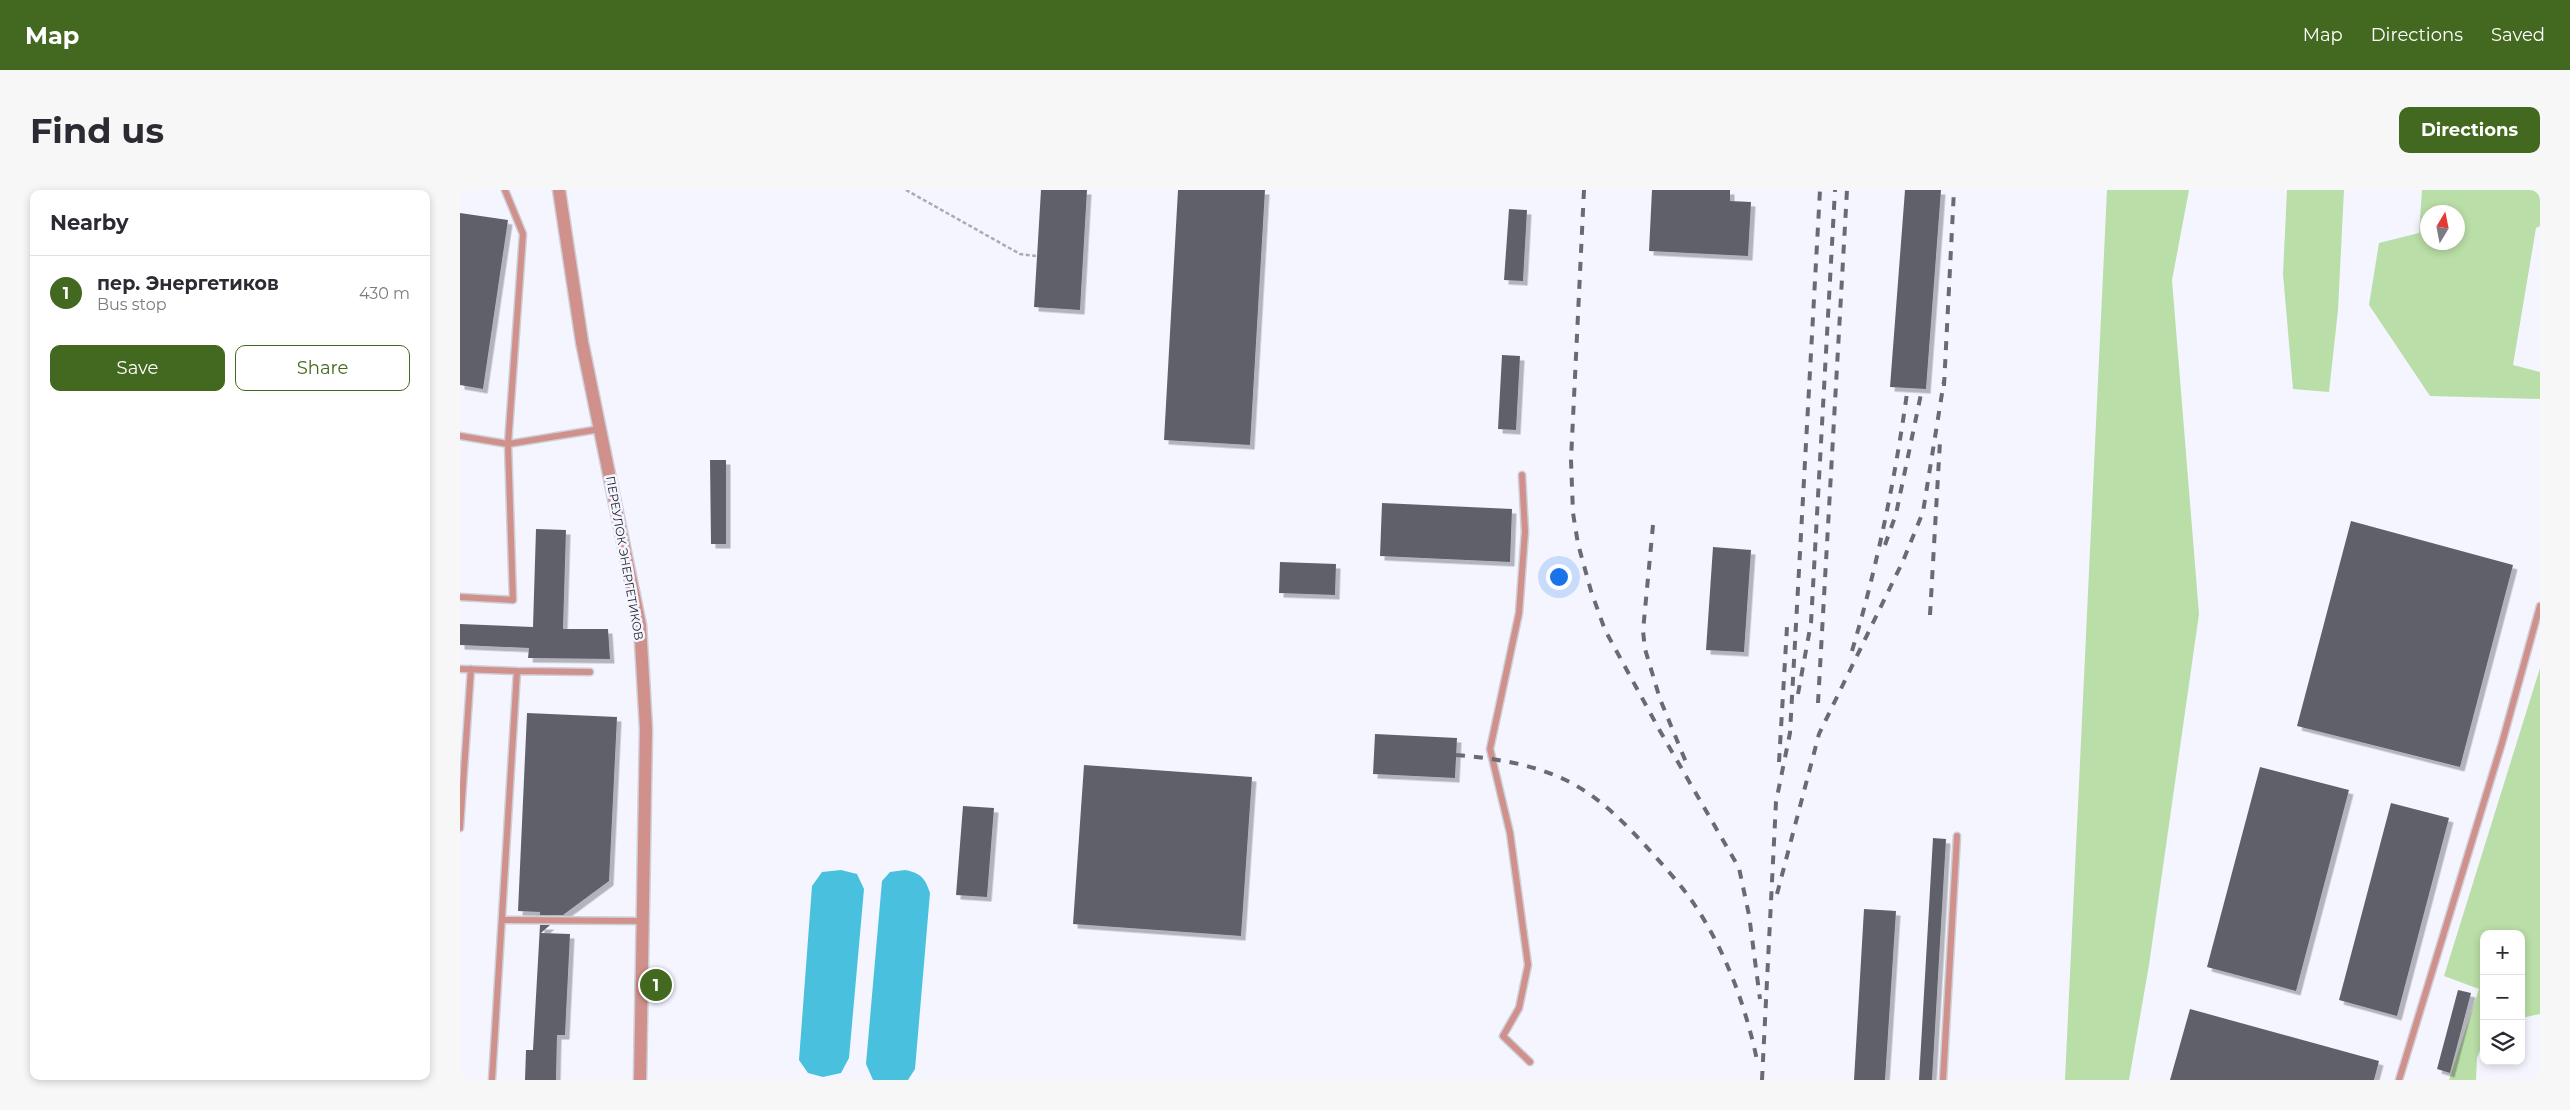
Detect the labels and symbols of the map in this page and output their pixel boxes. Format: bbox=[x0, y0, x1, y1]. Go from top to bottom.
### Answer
north arrow bbox=[2420, 205, 2465, 250]
street label: ПЕРЕУЛОК ЭНЕРГЕТИКОВ bbox=[603, 475, 647, 641]
your location bbox=[1546, 564, 1572, 590]
pin: 1 bbox=[640, 966, 672, 1004]

